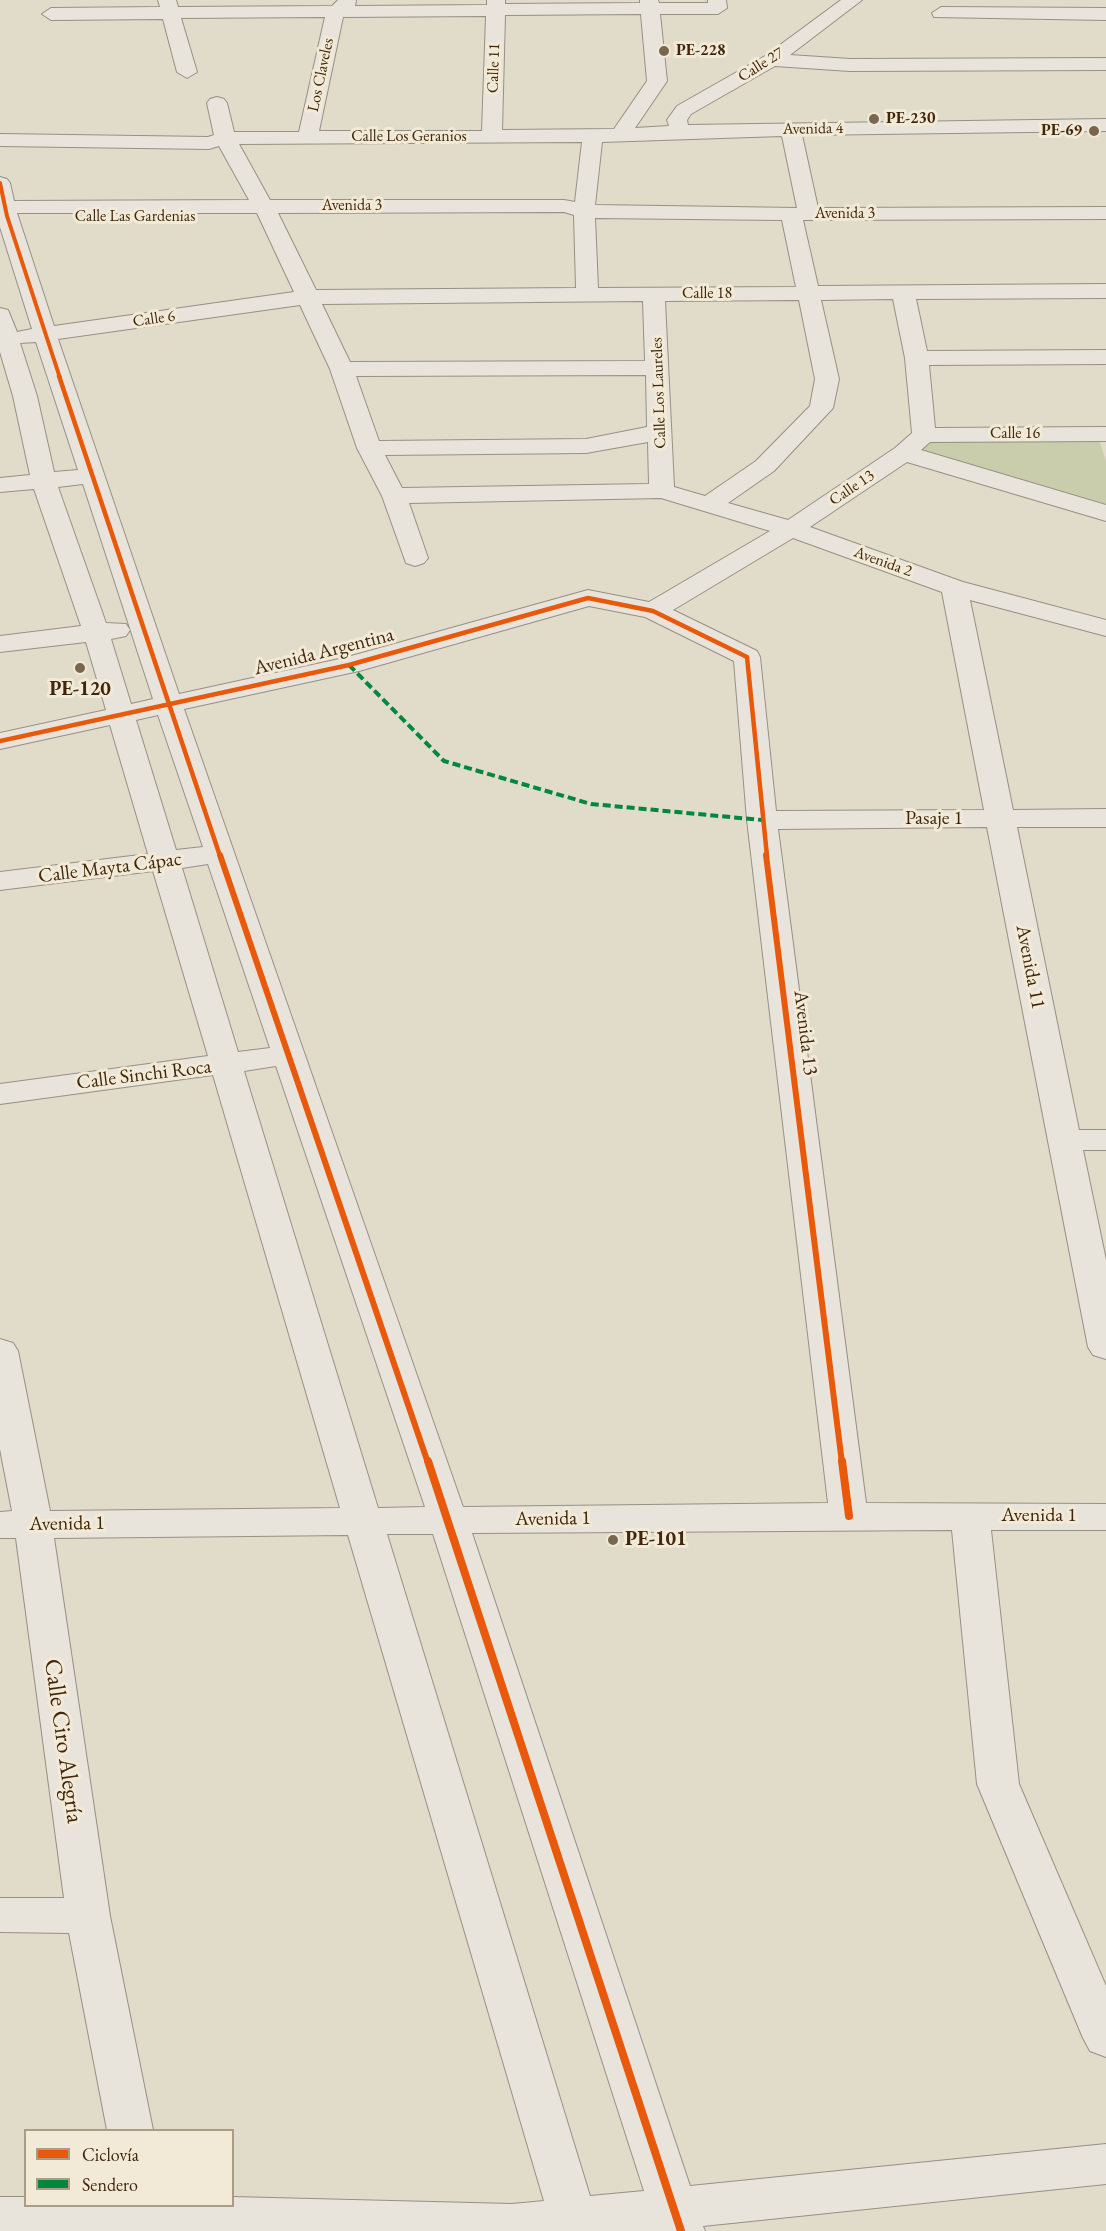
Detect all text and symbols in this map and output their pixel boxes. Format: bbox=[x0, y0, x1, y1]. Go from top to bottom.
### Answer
street label: Los Claveles bbox=[304, 36, 338, 114]
place label: PE-228 bbox=[676, 41, 725, 61]
street label: Calle 11 bbox=[484, 43, 504, 93]
marker: PE-228 bbox=[657, 44, 671, 58]
street label: Calle 27 bbox=[735, 44, 787, 86]
place label: PE-230 bbox=[886, 109, 935, 129]
marker: PE-230 bbox=[867, 112, 881, 126]
street label: Avenida 4 bbox=[783, 119, 843, 139]
place label: PE-69 bbox=[1041, 121, 1082, 141]
marker: PE-69 bbox=[1087, 124, 1101, 138]
street label: Calle Los Geranios bbox=[351, 127, 467, 147]
street label: Avenida 3 bbox=[322, 196, 382, 216]
street label: Avenida 3 bbox=[815, 204, 875, 224]
street label: Calle Las Gardenias bbox=[75, 207, 195, 227]
street label: Calle 18 bbox=[682, 284, 732, 304]
street label: Calle 6 bbox=[132, 307, 176, 331]
street label: Calle Los Laureles bbox=[647, 337, 671, 449]
street label: Calle 16 bbox=[990, 424, 1040, 444]
street label: Calle 13 bbox=[826, 466, 878, 510]
street label: Avenida 2 bbox=[851, 543, 915, 581]
street label: Avenida Argentina bbox=[252, 623, 396, 681]
marker: PE-120 bbox=[73, 661, 87, 675]
place label: PE-120 bbox=[49, 678, 111, 702]
street label: Pasaje 1 bbox=[905, 807, 963, 831]
street label: Calle Mayta Cápac bbox=[37, 847, 183, 889]
street label: Avenida 11 bbox=[1010, 923, 1050, 1011]
street label: Avenida 13 bbox=[788, 989, 822, 1077]
street label: Calle Sinchi Roca bbox=[75, 1055, 213, 1095]
street label: Avenida 1 bbox=[1001, 1504, 1077, 1528]
street label: Avenida 1 bbox=[515, 1506, 591, 1532]
street label: Avenida 1 bbox=[29, 1511, 105, 1537]
place label: PE-101 bbox=[625, 1528, 687, 1552]
marker: PE-101 bbox=[606, 1533, 620, 1547]
street label: Calle Ciro Alegría bbox=[37, 1657, 89, 1825]
legend bbox=[24, 2129, 234, 2207]
text: Ciclovía bbox=[82, 2143, 139, 2166]
text: Sendero bbox=[82, 2173, 138, 2196]

